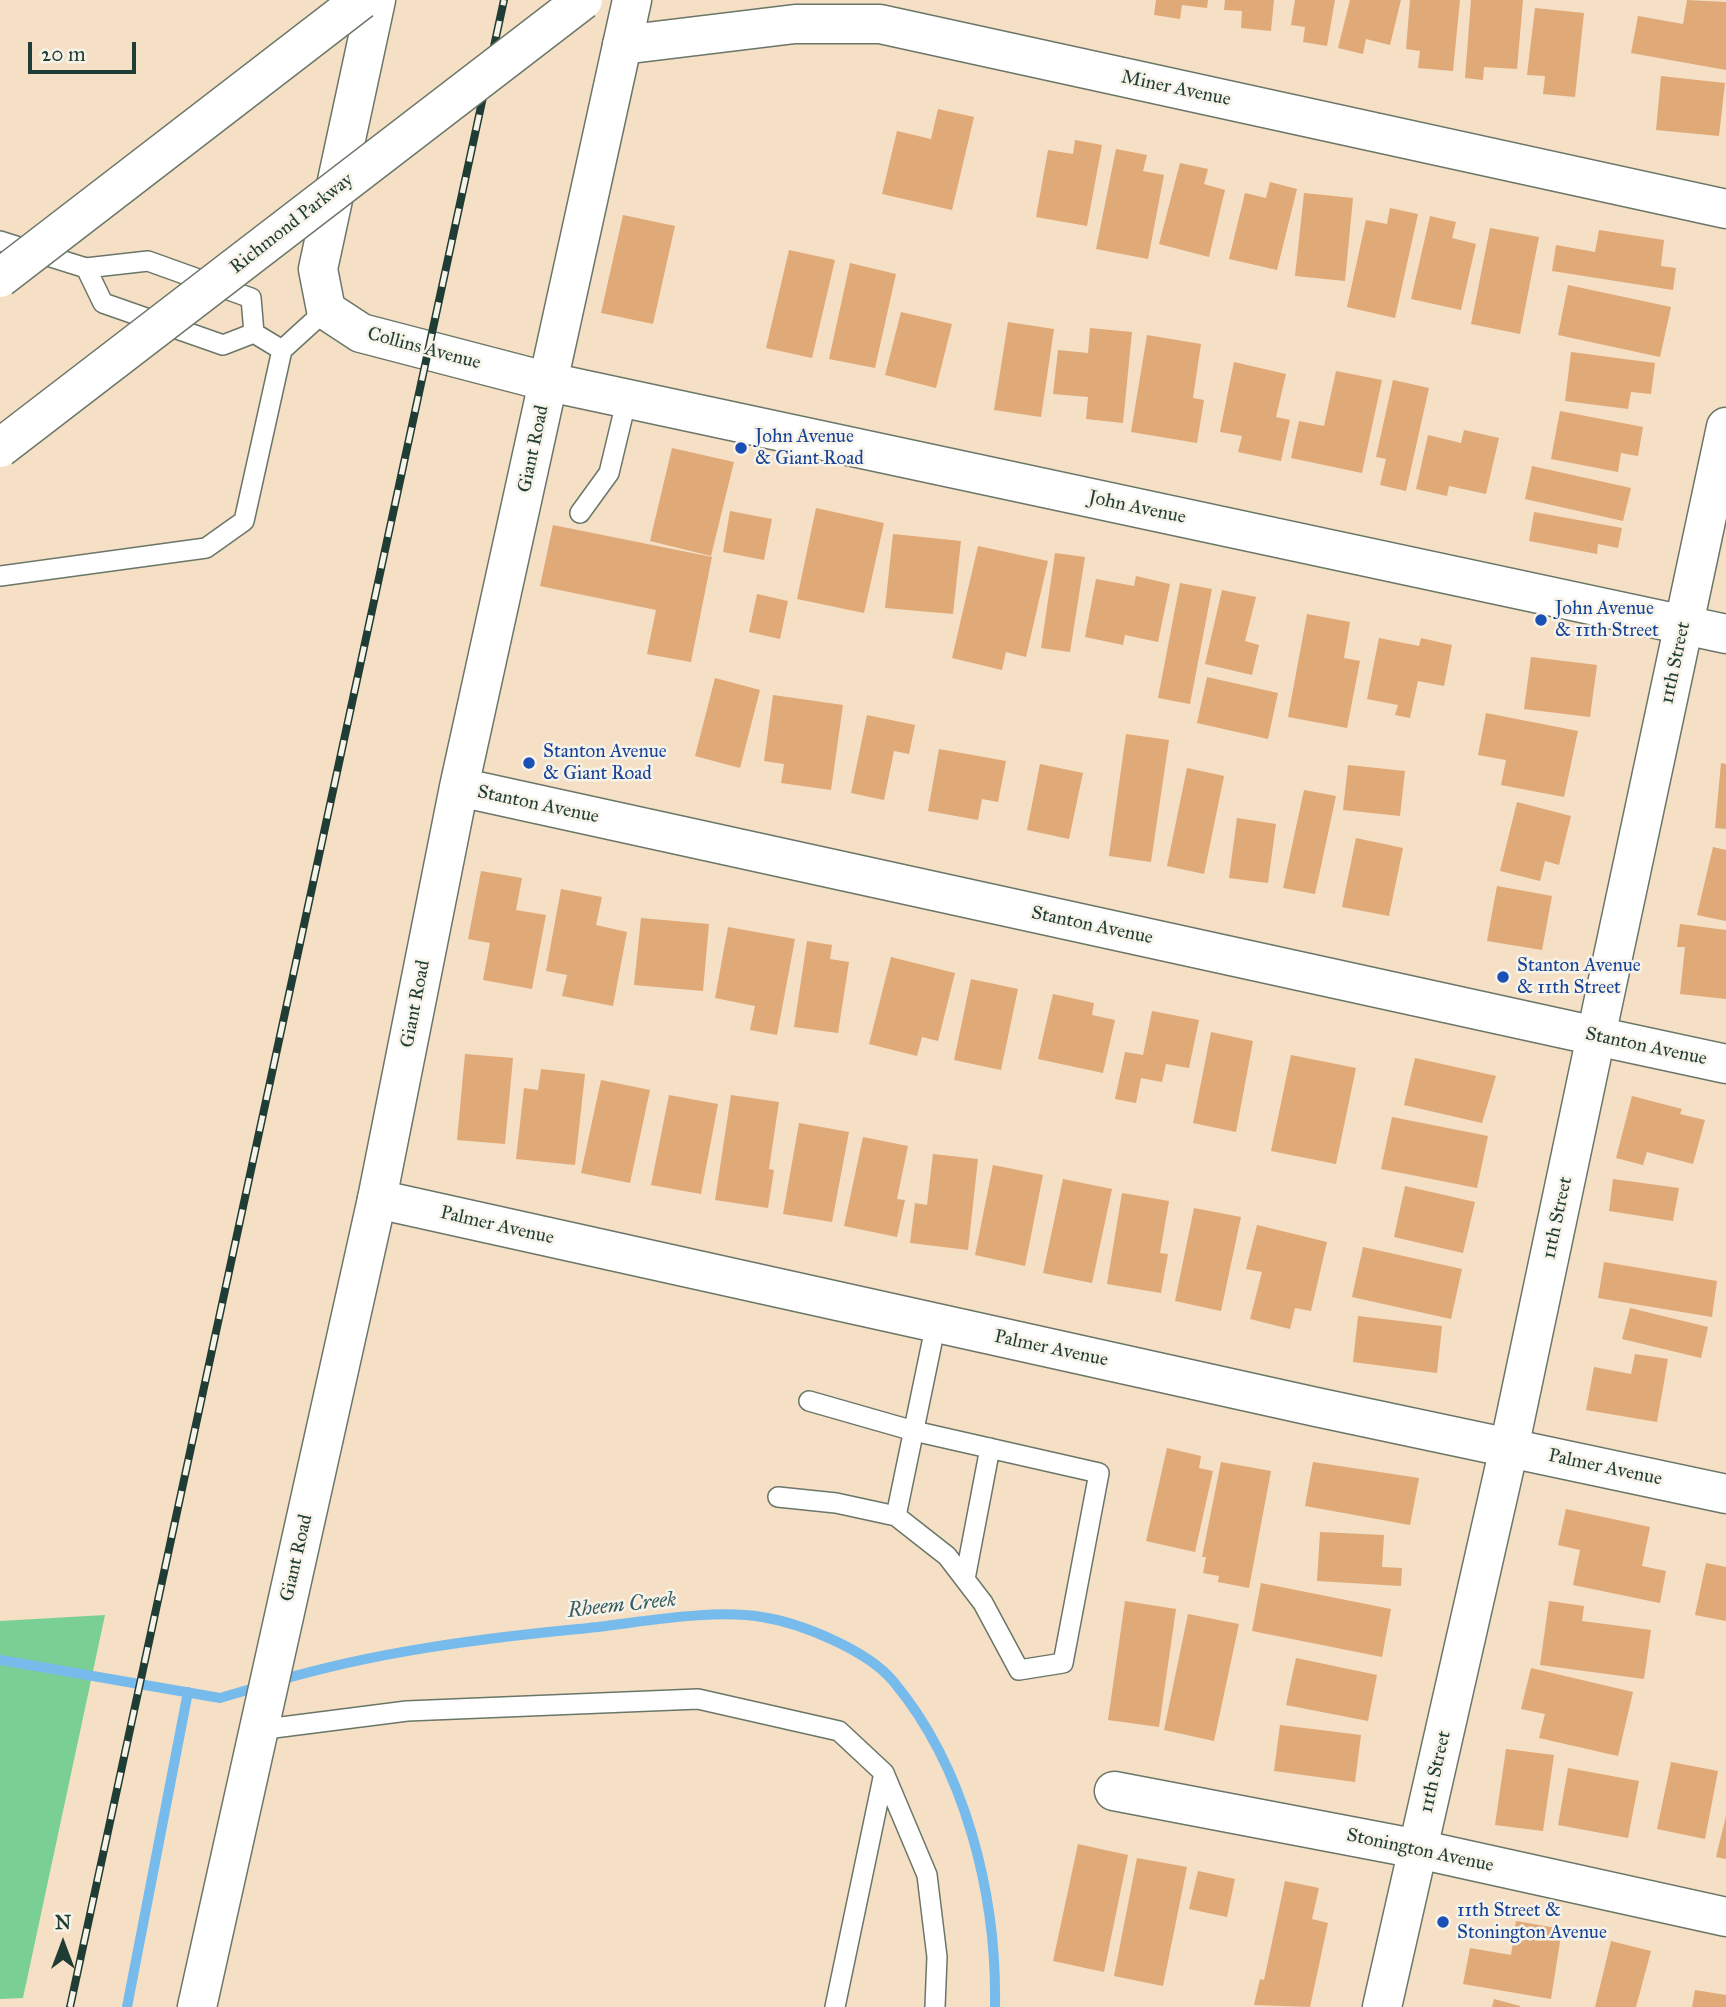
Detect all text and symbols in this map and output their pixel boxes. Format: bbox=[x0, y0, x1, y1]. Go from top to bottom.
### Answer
scale bar bbox=[32, 28, 140, 72]
text: 20 m bbox=[41, 41, 86, 67]
street label: Miner Avenue bbox=[1119, 66, 1233, 112]
street label: Richmond Parkway bbox=[226, 169, 358, 279]
street label: Collins Avenue bbox=[365, 323, 483, 375]
street label: Giant Road bbox=[514, 403, 554, 495]
place label: John Avenue & Giant Road bbox=[755, 426, 864, 470]
marker: John Avenue & Giant Road bbox=[733, 440, 749, 456]
street label: John Avenue bbox=[1086, 487, 1188, 529]
place label: John Avenue & 11th Street bbox=[1555, 598, 1659, 642]
marker: John Avenue & 11th Street bbox=[1533, 612, 1549, 628]
street label: 11th Street bbox=[1656, 620, 1696, 706]
place label: Stanton Avenue & Giant Road bbox=[543, 741, 667, 785]
marker: Stanton Avenue & Giant Road bbox=[521, 755, 537, 771]
street label: Stanton Avenue bbox=[475, 781, 601, 829]
street label: Stanton Avenue bbox=[1029, 902, 1155, 950]
place label: Stanton Avenue & 11th Street bbox=[1517, 955, 1641, 999]
street label: Giant Road bbox=[396, 958, 436, 1050]
marker: Stanton Avenue & 11th Street bbox=[1495, 969, 1511, 985]
street label: Stanton Avenue bbox=[1583, 1023, 1709, 1071]
street label: 11th Street bbox=[1538, 1175, 1578, 1261]
street label: Palmer Avenue bbox=[438, 1202, 556, 1250]
street label: Palmer Avenue bbox=[992, 1326, 1110, 1372]
street label: Palmer Avenue bbox=[1546, 1445, 1664, 1491]
street label: Giant Road bbox=[276, 1512, 318, 1604]
water label: Rheem Creek bbox=[566, 1588, 678, 1624]
street label: 11th Street bbox=[1415, 1729, 1457, 1815]
street label: Stonington Avenue bbox=[1344, 1824, 1496, 1878]
place label: 11th Street & Stonington Avenue bbox=[1457, 1900, 1607, 1944]
north arrow bbox=[28, 1909, 98, 1979]
text: N bbox=[55, 1911, 71, 1934]
marker: 11th Street & Stonington Avenue bbox=[1435, 1914, 1451, 1930]

